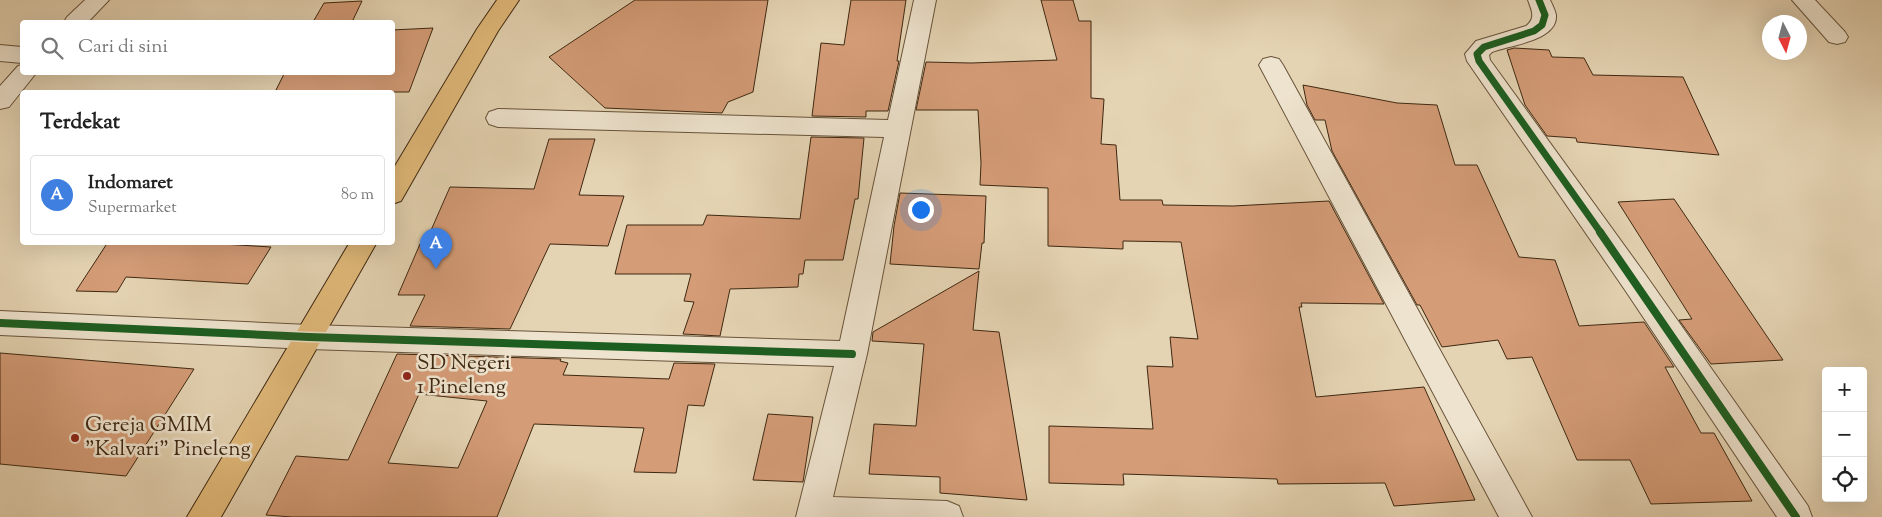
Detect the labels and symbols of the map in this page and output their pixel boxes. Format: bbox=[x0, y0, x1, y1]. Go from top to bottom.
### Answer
north arrow bbox=[1762, 15, 1807, 60]
your location bbox=[908, 197, 934, 223]
pin: A bbox=[420, 228, 452, 269]
place label: SD Negeri 1 Pineleng bbox=[417, 349, 511, 403]
marker: SD Negeri 1 Pineleng bbox=[401, 370, 413, 382]
place label: Gereja GMIM "Kalvari" Pineleng bbox=[85, 411, 251, 465]
marker: Gereja GMIM "Kalvari" Pineleng bbox=[69, 432, 81, 444]

